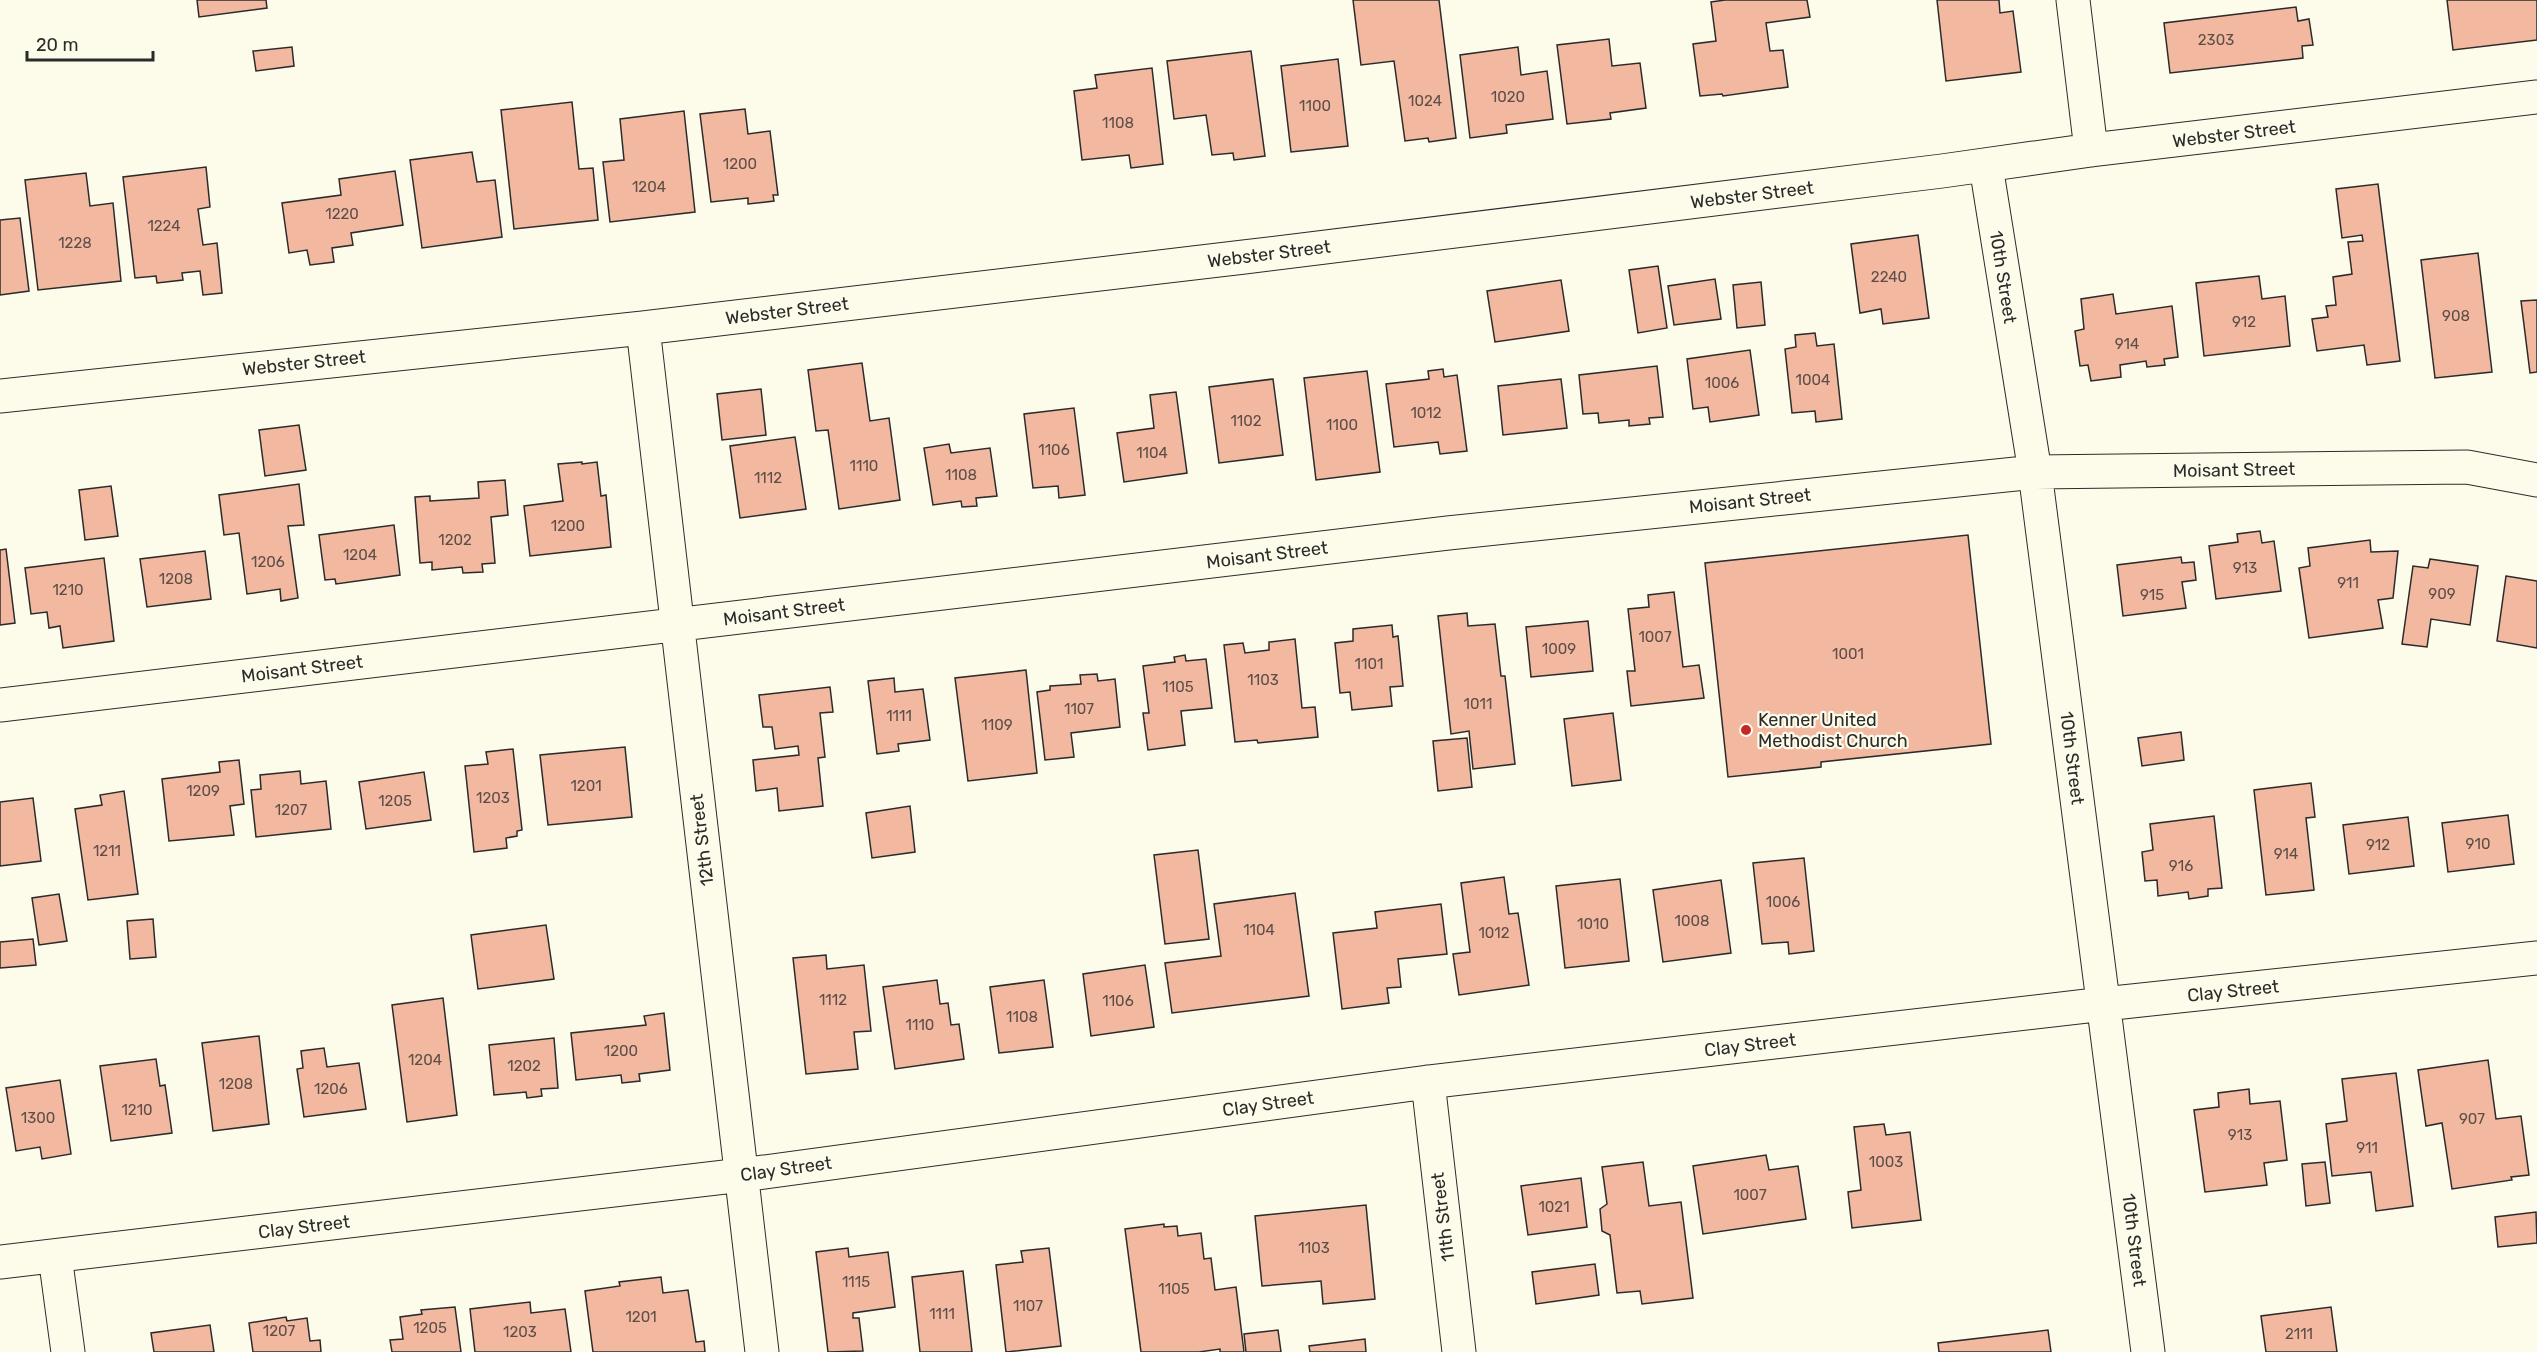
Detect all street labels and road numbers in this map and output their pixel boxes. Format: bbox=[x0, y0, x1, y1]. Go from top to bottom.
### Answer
street label: Webster Street bbox=[2171, 116, 2297, 152]
street label: Webster Street bbox=[1689, 177, 1815, 213]
street label: 10th Street bbox=[1985, 229, 2021, 325]
street label: Webster Street bbox=[1206, 236, 1332, 272]
street label: Webster Street bbox=[724, 293, 850, 329]
street label: Webster Street bbox=[241, 346, 367, 380]
street label: Moisant Street bbox=[2173, 458, 2295, 482]
street label: Moisant Street bbox=[1688, 484, 1812, 518]
street label: Moisant Street bbox=[1205, 537, 1329, 573]
street label: Moisant Street bbox=[722, 594, 846, 630]
street label: Moisant Street bbox=[240, 651, 364, 687]
street label: 10th Street bbox=[2055, 710, 2089, 806]
street label: 12th Street bbox=[685, 793, 719, 887]
street label: Clay Street bbox=[2186, 975, 2280, 1007]
street label: Clay Street bbox=[1703, 1028, 1797, 1062]
street label: Clay Street bbox=[1221, 1087, 1315, 1121]
street label: Clay Street bbox=[739, 1152, 833, 1186]
street label: 11th Street bbox=[1427, 1171, 1459, 1263]
street label: 10th Street bbox=[2117, 1192, 2151, 1288]
street label: Clay Street bbox=[257, 1210, 351, 1244]

